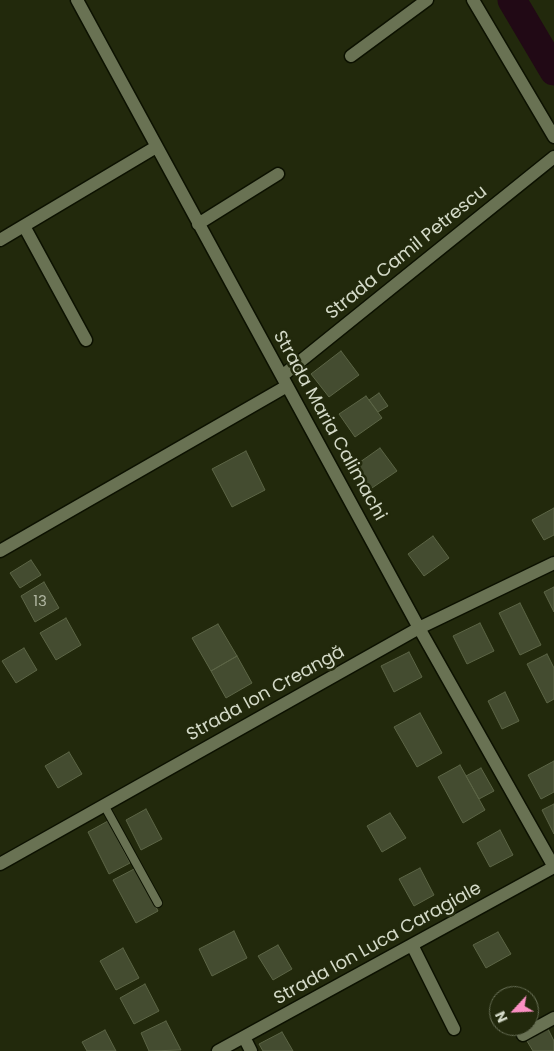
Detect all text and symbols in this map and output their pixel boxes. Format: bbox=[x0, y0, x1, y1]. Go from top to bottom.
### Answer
street label: Strada Camil Petrescu bbox=[322, 181, 492, 325]
street label: Strada Maria Calimachi bbox=[268, 327, 390, 525]
house number: 13 bbox=[33, 593, 47, 611]
street label: Strada Ion Creangă bbox=[183, 642, 349, 746]
street label: Strada Ion Luca Caragiale bbox=[270, 878, 486, 1010]
north arrow bbox=[489, 986, 539, 1036]
text: N bbox=[490, 1008, 513, 1026]

